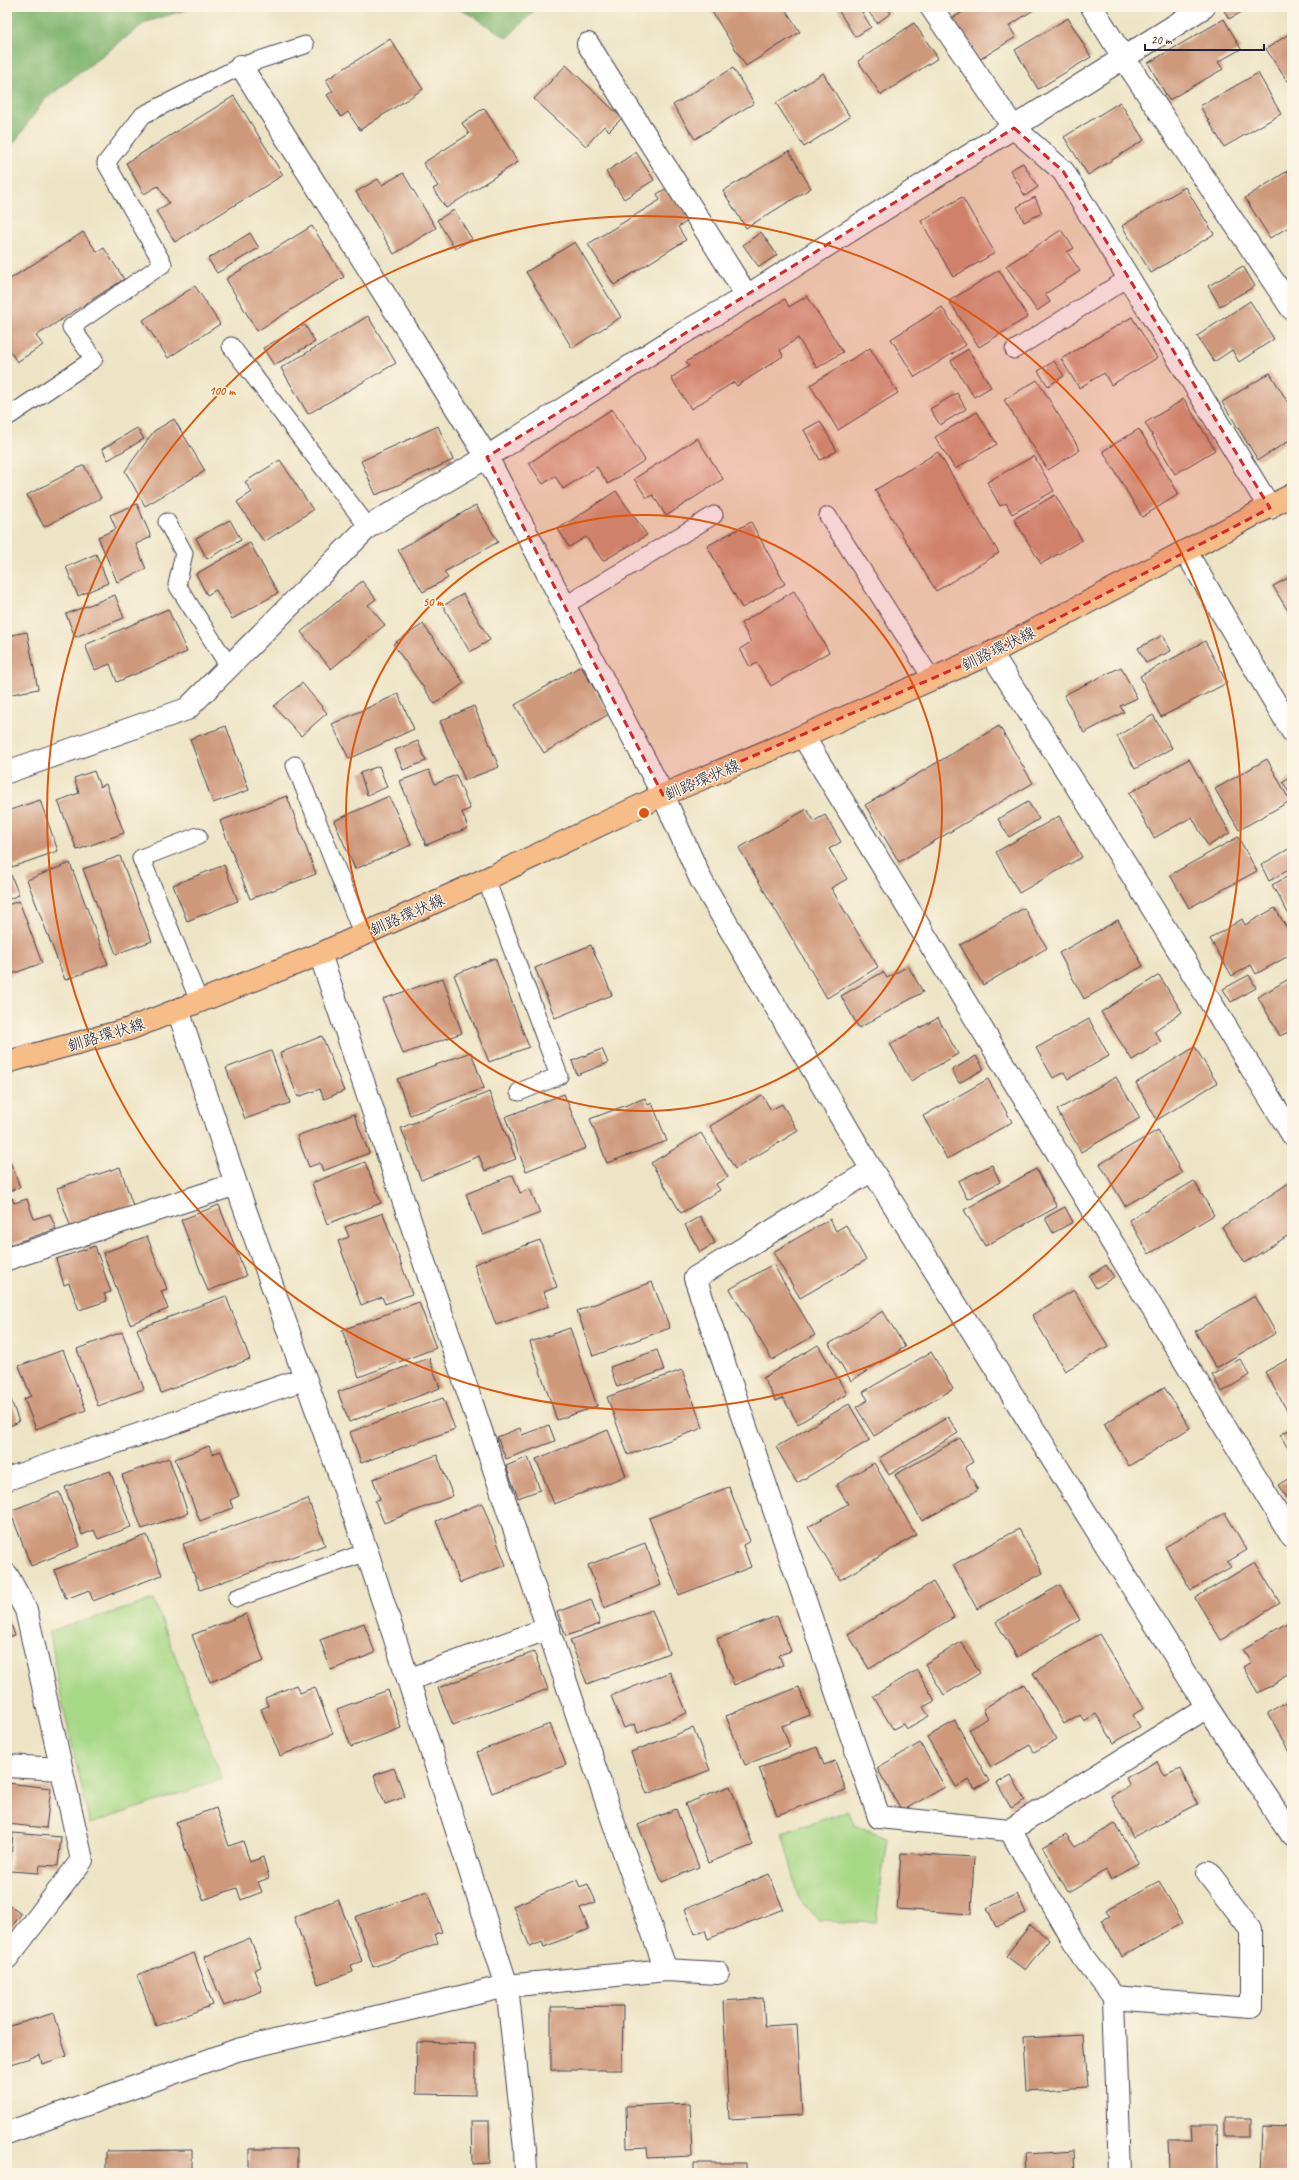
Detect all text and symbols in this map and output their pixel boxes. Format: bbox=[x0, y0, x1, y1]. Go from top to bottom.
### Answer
scale bar bbox=[1145, 26, 1264, 52]
text: 20 m bbox=[1151, 32, 1173, 48]
text: 100 m bbox=[209, 383, 236, 399]
text: 50 m bbox=[423, 594, 444, 610]
street label: 釧路環状線 bbox=[958, 622, 1039, 675]
street label: 釧路環状線 bbox=[662, 755, 743, 805]
centre of rings bbox=[637, 806, 651, 820]
street label: 釧路環状線 bbox=[367, 890, 448, 940]
street label: 釧路環状線 bbox=[65, 1014, 147, 1056]

